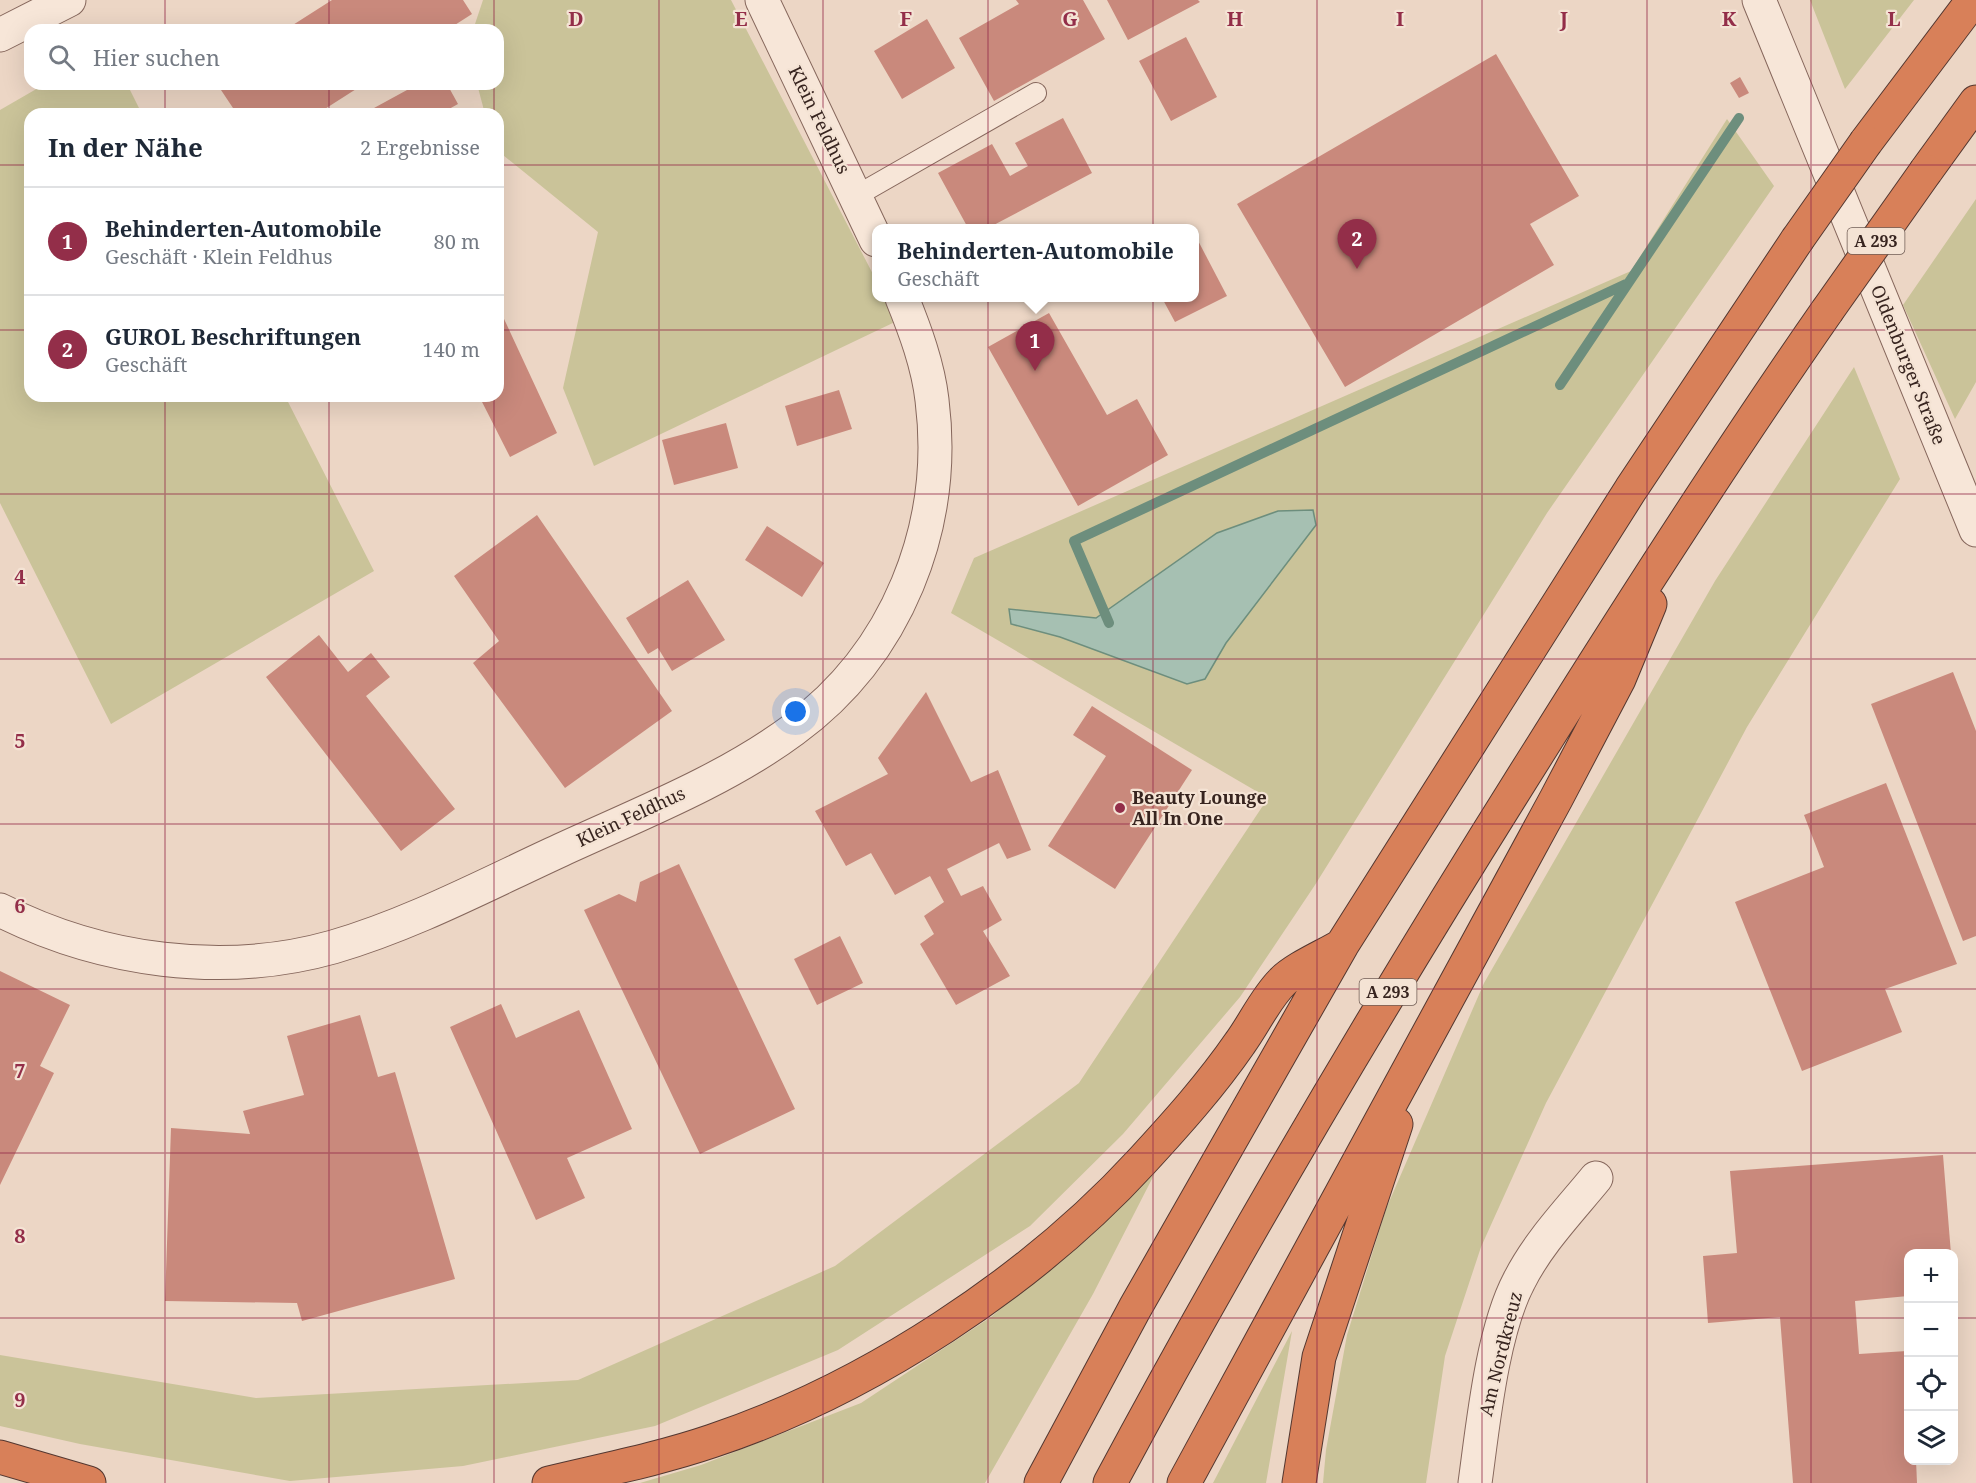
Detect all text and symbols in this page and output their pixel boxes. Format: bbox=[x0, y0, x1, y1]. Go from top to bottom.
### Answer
text: D bbox=[568, 5, 584, 32]
text: E bbox=[734, 5, 748, 32]
text: F bbox=[900, 5, 912, 32]
text: G bbox=[1062, 5, 1078, 32]
text: H bbox=[1227, 5, 1243, 32]
text: I bbox=[1396, 5, 1404, 32]
text: J bbox=[1559, 5, 1568, 32]
text: K bbox=[1722, 5, 1737, 32]
text: L bbox=[1887, 5, 1901, 32]
search box bbox=[24, 24, 504, 90]
icon: search bbox=[45, 41, 78, 74]
text: Hier suchen bbox=[93, 42, 220, 72]
street label: Klein Feldhus bbox=[783, 62, 856, 177]
text: In der Nähe bbox=[48, 129, 203, 165]
text: 2 Ergebnisse bbox=[360, 134, 480, 161]
text: Behinderten-Automobile bbox=[105, 213, 382, 243]
pin: 2 bbox=[1338, 220, 1376, 269]
popup bbox=[872, 224, 1199, 302]
text: 1 bbox=[62, 228, 73, 255]
text: 80 m bbox=[434, 228, 480, 255]
road number: A 293 bbox=[1848, 228, 1904, 254]
text: Behinderten-Automobile bbox=[897, 235, 1174, 265]
text: Geschäft · Klein Feldhus bbox=[105, 243, 333, 270]
text: Geschäft bbox=[897, 265, 979, 292]
street label: Oldenburger Straße bbox=[1866, 281, 1952, 448]
text: GUROL Beschriftungen bbox=[105, 321, 361, 351]
pin: 1 bbox=[1016, 322, 1054, 371]
text: 2 bbox=[62, 336, 73, 363]
text: 140 m bbox=[422, 336, 480, 363]
text: Geschäft bbox=[105, 351, 187, 378]
text: 4 bbox=[14, 563, 26, 590]
your location bbox=[781, 697, 810, 726]
text: 5 bbox=[14, 727, 26, 754]
street label: Klein Feldhus bbox=[572, 780, 689, 852]
place label: Beauty Lounge All In One bbox=[1132, 785, 1267, 830]
marker: Beauty Lounge All In One bbox=[1113, 801, 1127, 815]
text: 6 bbox=[14, 892, 26, 919]
road number: A 293 bbox=[1360, 979, 1416, 1005]
text: 7 bbox=[14, 1057, 26, 1084]
text: 8 bbox=[14, 1222, 26, 1249]
map controls bbox=[1904, 1249, 1958, 1465]
button: + bbox=[1904, 1249, 1958, 1303]
street label: Am Nordkreuz bbox=[1473, 1289, 1527, 1418]
button: − bbox=[1904, 1303, 1958, 1357]
button: locate bbox=[1904, 1357, 1958, 1411]
text: 9 bbox=[14, 1386, 26, 1413]
button: layers bbox=[1904, 1411, 1958, 1465]

